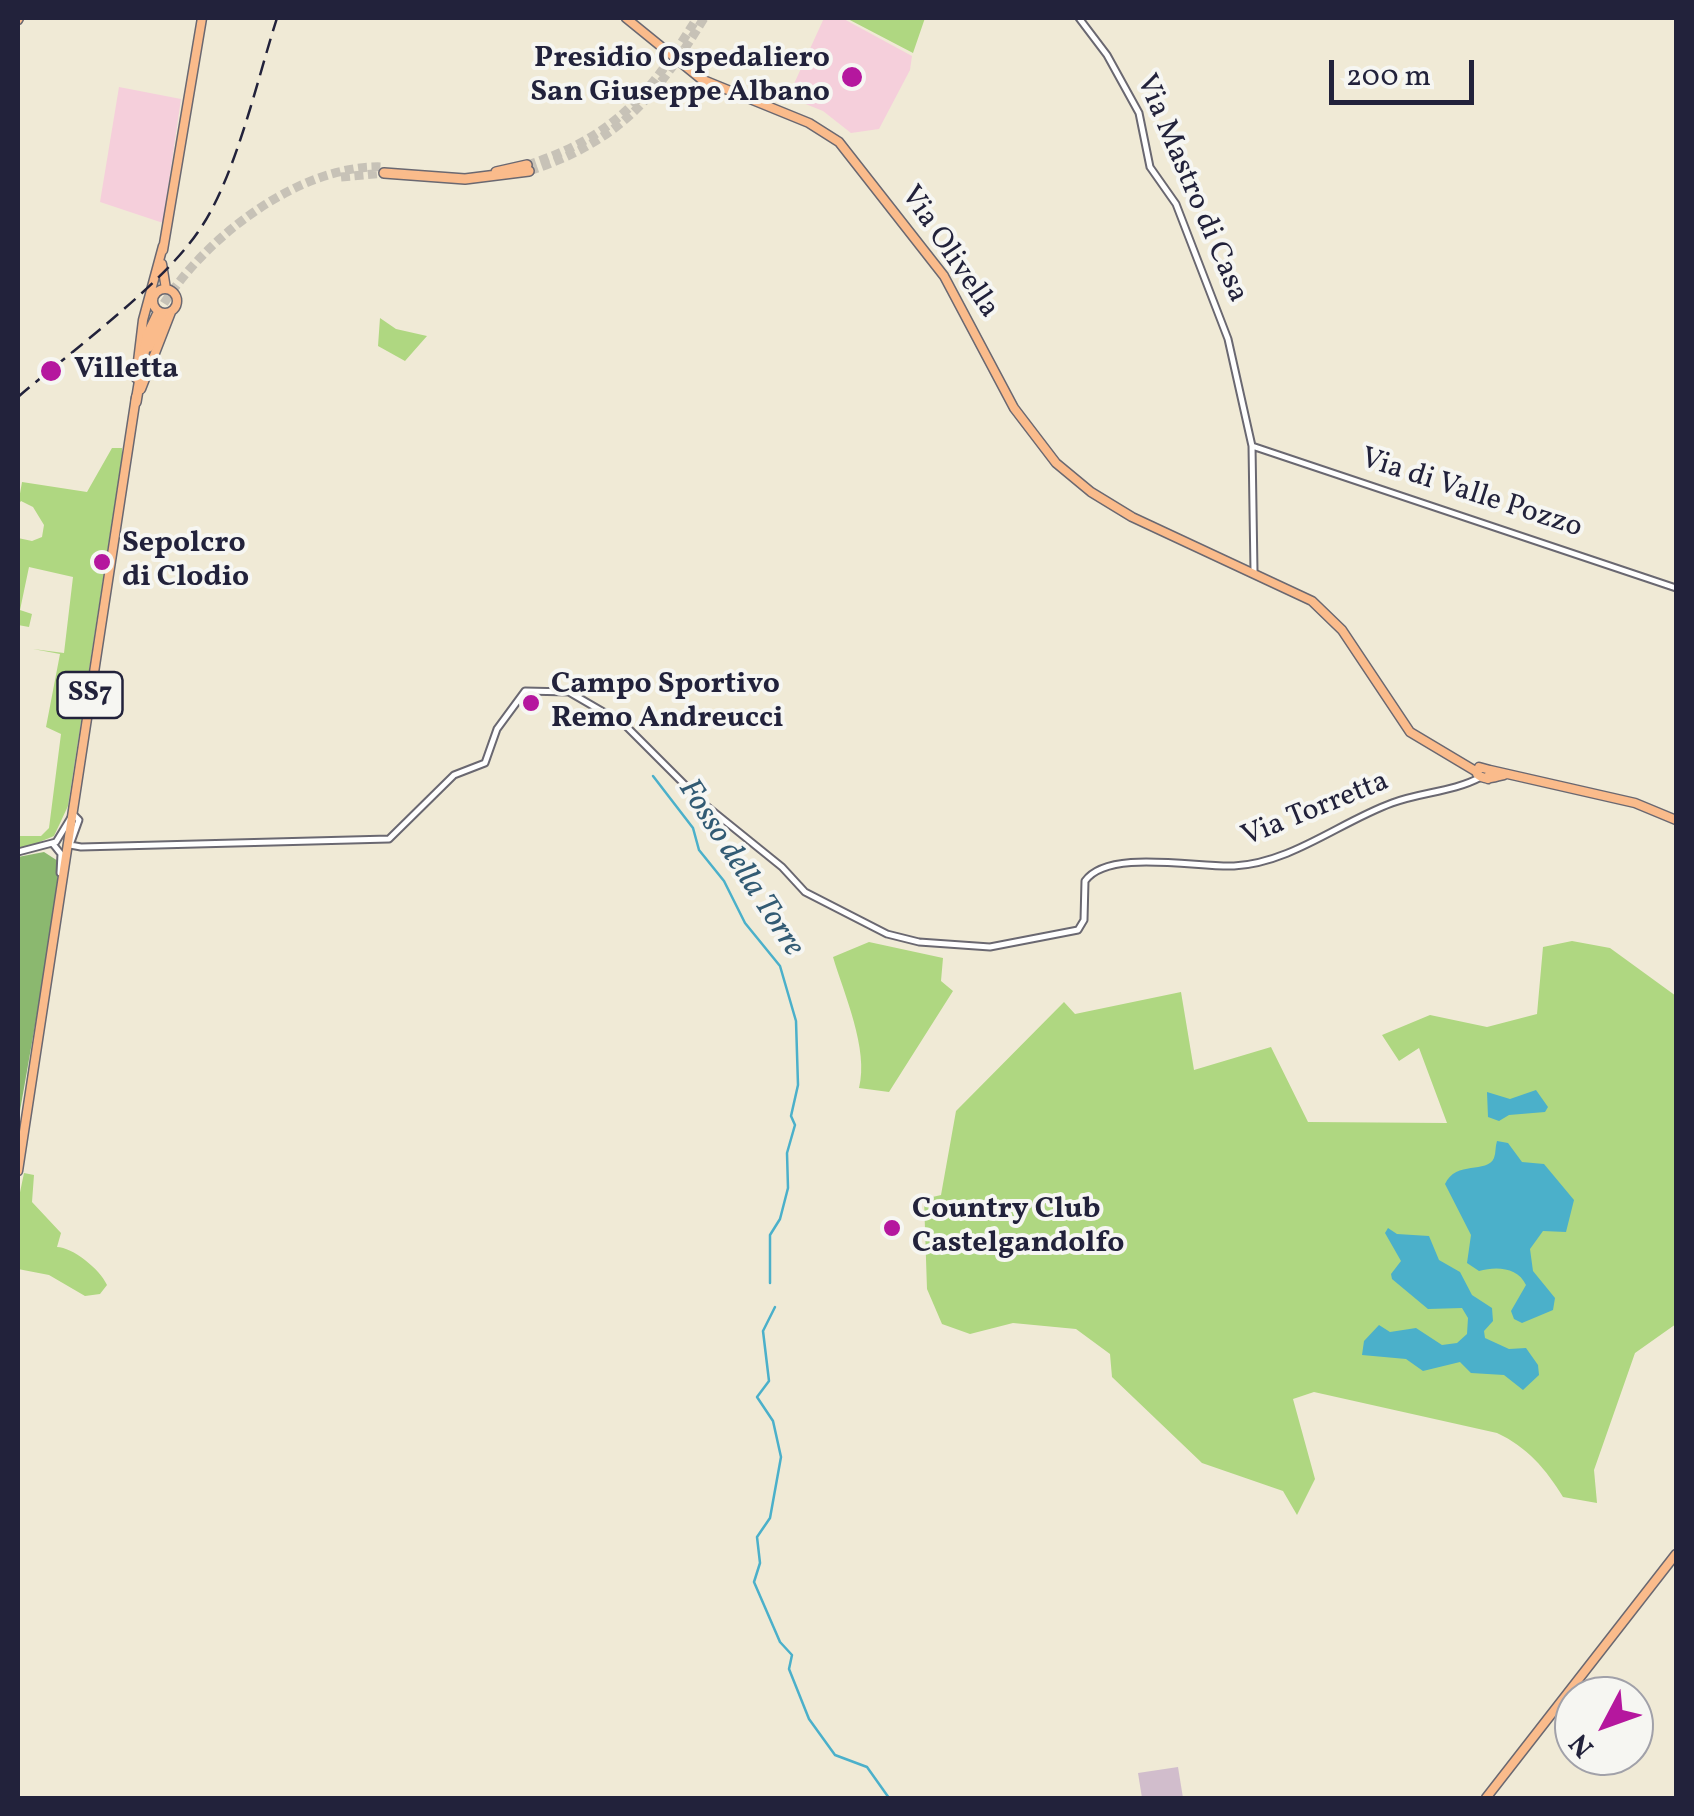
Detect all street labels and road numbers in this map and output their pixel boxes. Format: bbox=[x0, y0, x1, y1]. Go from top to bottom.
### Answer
street label: Via Mastro di Casa bbox=[1126, 70, 1254, 308]
street label: Via Olivella bbox=[891, 180, 1005, 326]
street label: Via di Valle Pozzo bbox=[1356, 442, 1586, 548]
road number: SS7 bbox=[58, 672, 122, 718]
street label: Via Torretta bbox=[1237, 765, 1395, 857]

